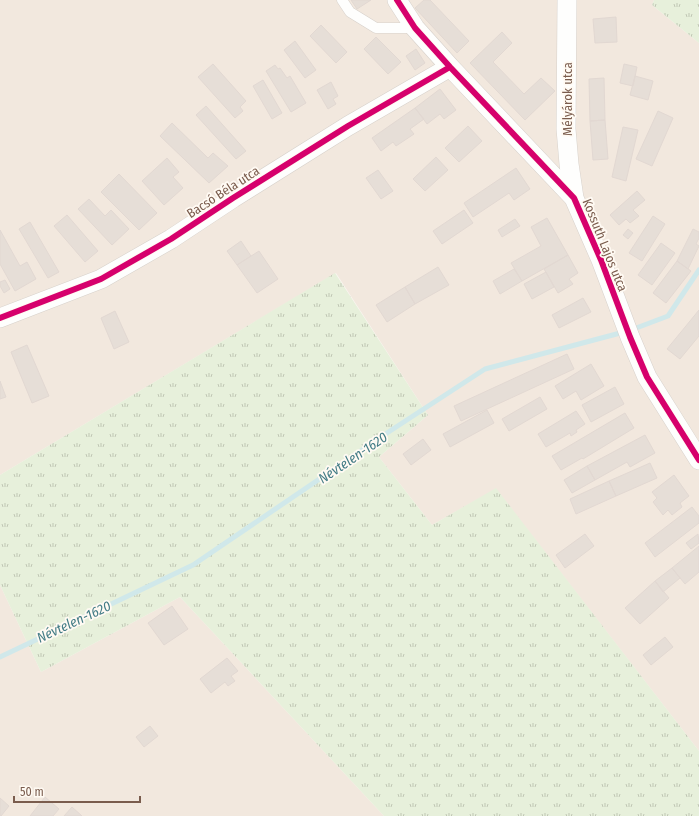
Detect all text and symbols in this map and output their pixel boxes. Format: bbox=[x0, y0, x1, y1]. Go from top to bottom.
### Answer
street label: Mélyárok utca bbox=[560, 62, 575, 136]
street label: Bacsó Béla utca bbox=[184, 163, 262, 221]
street label: Kossuth Lajos utca bbox=[580, 196, 630, 294]
water label: Névtelen-1620 bbox=[315, 429, 391, 487]
water label: Névtelen-1620 bbox=[34, 597, 114, 647]
scale bar bbox=[14, 778, 140, 804]
text: 50 m bbox=[20, 785, 44, 799]

